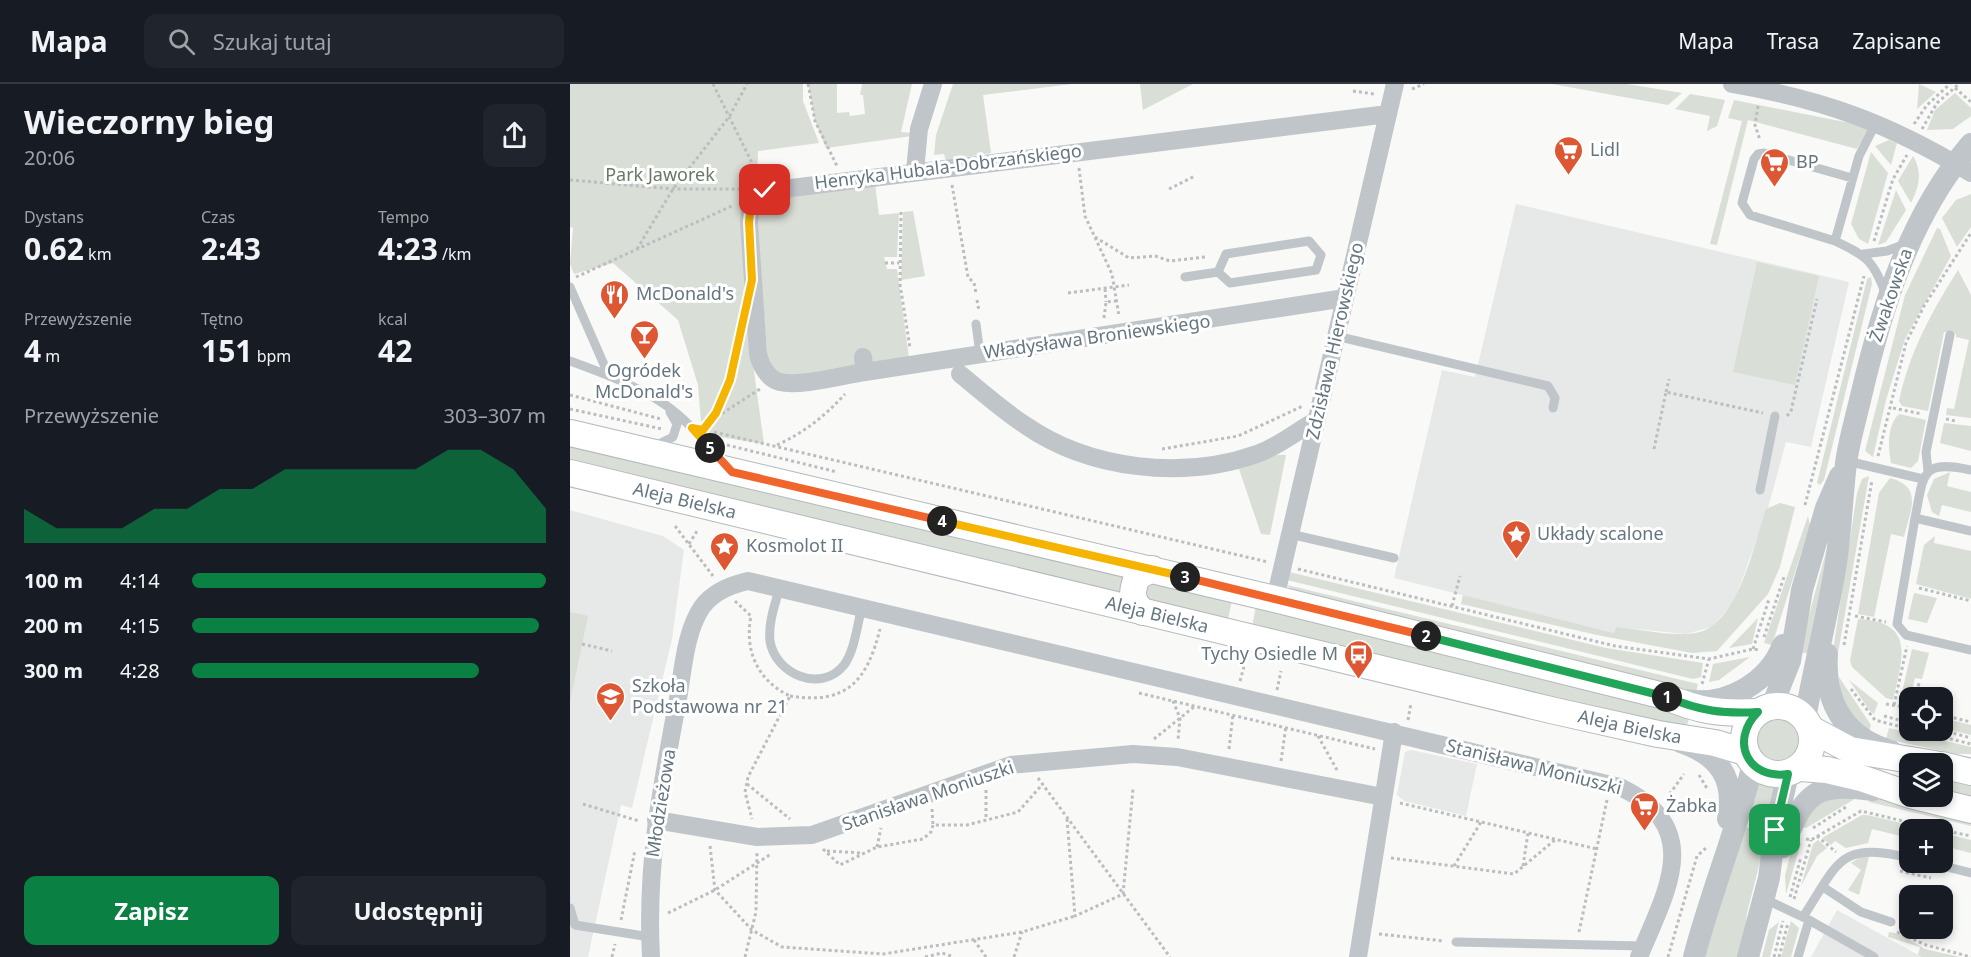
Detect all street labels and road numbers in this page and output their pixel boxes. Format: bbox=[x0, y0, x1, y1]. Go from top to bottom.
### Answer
street label: Henryka Hubala-Dobrzańskiego bbox=[813, 138, 1083, 194]
street label: Zdzisława Hierowskiego bbox=[1300, 240, 1368, 442]
street label: Żwakowska bbox=[1863, 245, 1917, 345]
street label: Władysława Broniewskiego bbox=[982, 308, 1212, 364]
street label: Aleja Bielska bbox=[631, 476, 739, 524]
street label: Aleja Bielska bbox=[1103, 590, 1211, 638]
street label: Aleja Bielska bbox=[1576, 704, 1684, 749]
street label: Stanisława Moniuszki bbox=[1444, 733, 1624, 799]
street label: Młodzieżowa bbox=[640, 747, 680, 859]
street label: Stanisława Moniuszki bbox=[839, 754, 1017, 836]

